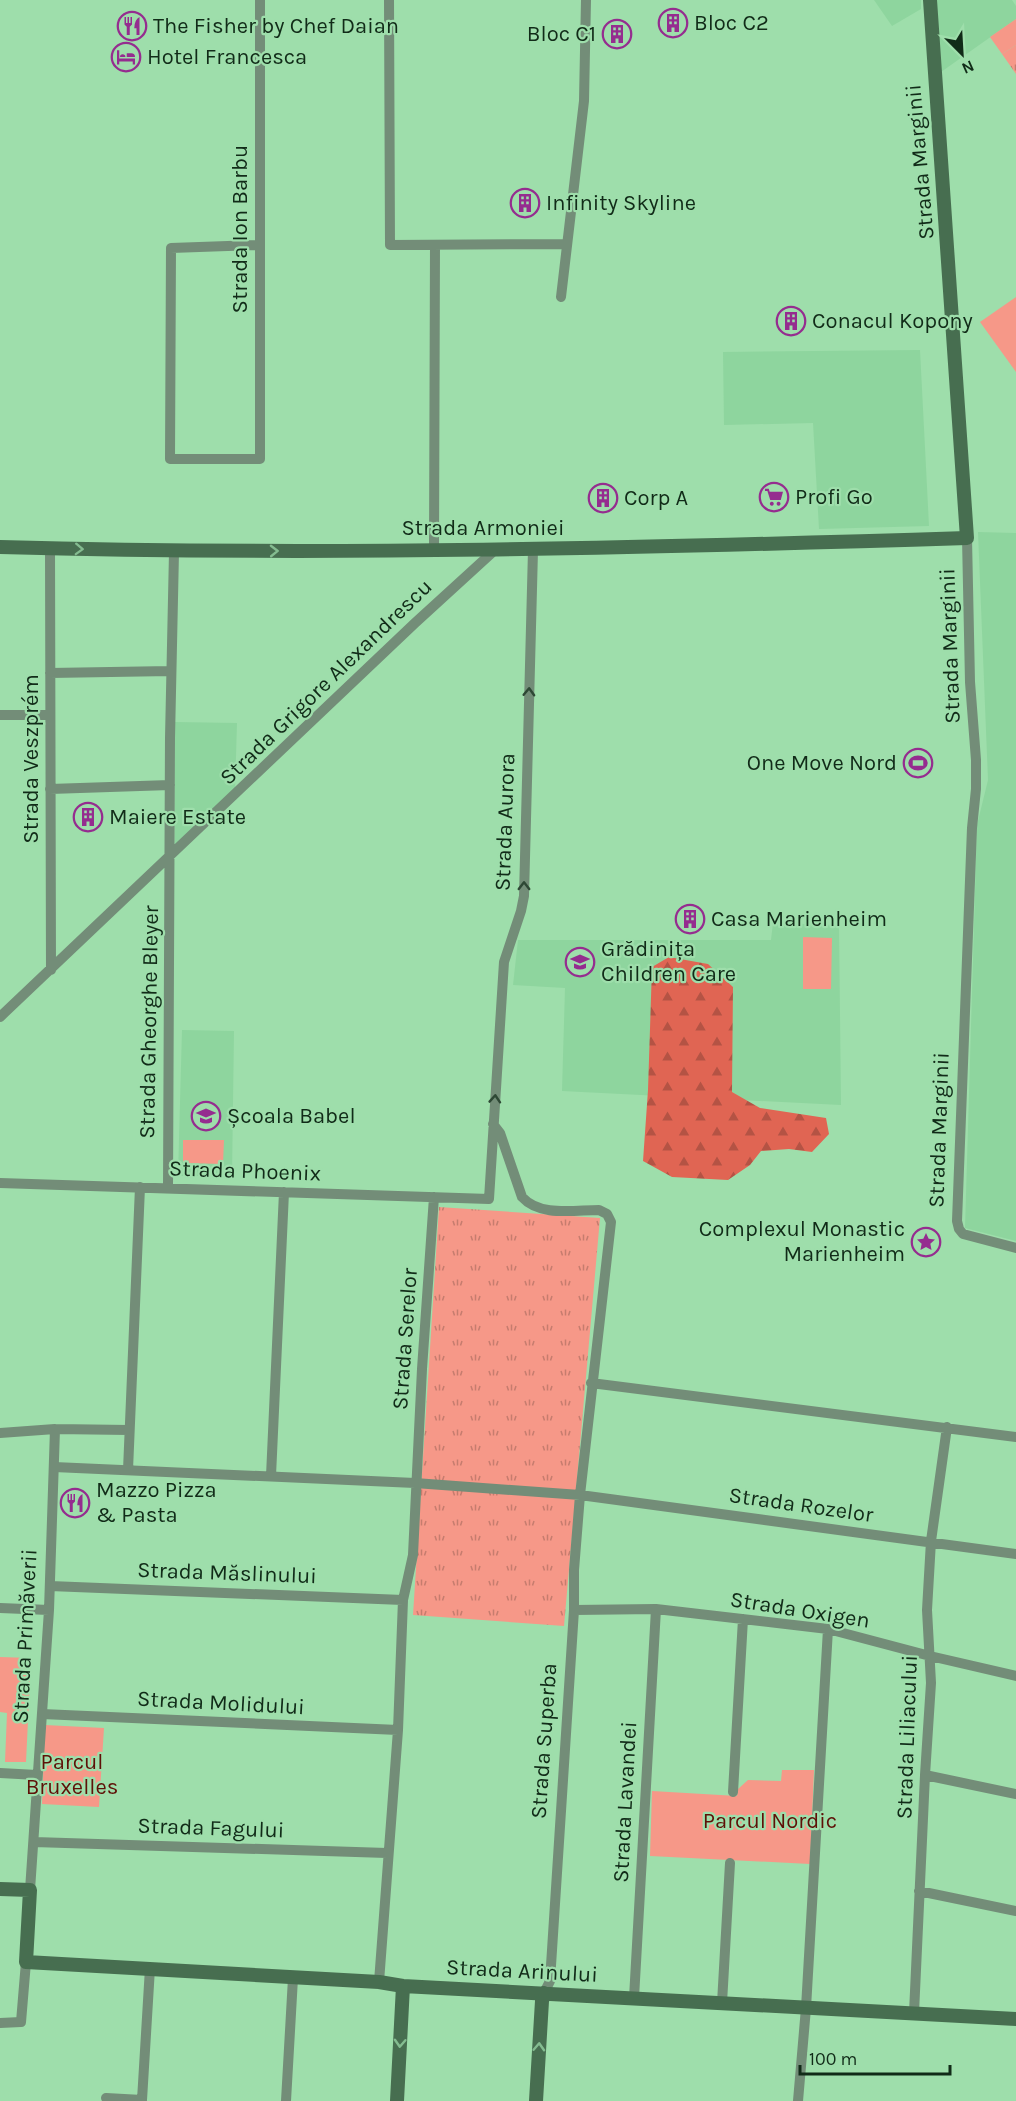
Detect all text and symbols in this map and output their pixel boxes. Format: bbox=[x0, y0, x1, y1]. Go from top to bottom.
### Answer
building icon: Bloc C2 bbox=[657, 7, 689, 39]
restaurant icon: The Fisher by Chef Daian bbox=[116, 10, 148, 42]
place label: Bloc C2 bbox=[694, 10, 769, 36]
place label: The Fisher by Chef Daian bbox=[153, 13, 399, 39]
building icon: Bloc C1 bbox=[601, 18, 633, 50]
place label: Bloc C1 bbox=[527, 21, 596, 47]
north arrow bbox=[932, 24, 992, 84]
hotel icon: Hotel Francesca bbox=[110, 41, 142, 73]
place label: Hotel Francesca bbox=[147, 44, 307, 70]
text: N bbox=[959, 56, 977, 78]
street label: Strada Marginii bbox=[900, 83, 940, 241]
street label: Strada Ion Barbu bbox=[227, 145, 253, 313]
building icon: Infinity Skyline bbox=[509, 187, 541, 219]
place label: Infinity Skyline bbox=[546, 190, 696, 216]
building icon: Conacul Kopony bbox=[775, 305, 807, 337]
place label: Conacul Kopony bbox=[812, 308, 973, 334]
supermarket icon: Profi Go bbox=[758, 481, 790, 513]
building icon: Corp A bbox=[587, 482, 619, 514]
place label: Profi Go bbox=[795, 484, 873, 510]
place label: Corp A bbox=[624, 485, 689, 511]
street label: Strada Armoniei bbox=[402, 515, 564, 541]
one-way arrow bbox=[75, 543, 84, 555]
one-way arrow bbox=[270, 545, 279, 557]
street label: Strada Marginii bbox=[934, 568, 966, 724]
street label: Strada Grigore Alexandrescu bbox=[215, 574, 437, 790]
street label: Strada Veszprém bbox=[18, 674, 44, 844]
one-way arrow bbox=[523, 687, 535, 696]
sports icon: One Move Nord bbox=[902, 747, 934, 779]
place label: One Move Nord bbox=[747, 750, 897, 776]
street label: Strada Aurora bbox=[490, 753, 520, 891]
building icon: Maiere Estate bbox=[72, 801, 104, 833]
place label: Maiere Estate bbox=[109, 804, 246, 830]
one-way arrow bbox=[517, 882, 530, 891]
building icon: Casa Marienheim bbox=[674, 903, 706, 935]
street label: Strada Gheorghe Bleyer bbox=[134, 905, 164, 1139]
place label: Casa Marienheim bbox=[711, 906, 887, 932]
place label: Grădinița Children Care bbox=[601, 936, 736, 987]
school or university icon: Grădinița Children Care bbox=[564, 946, 596, 978]
street label: Strada Marginii bbox=[923, 1052, 955, 1208]
one-way arrow bbox=[488, 1094, 501, 1104]
school or university icon: Școala Babel bbox=[190, 1100, 222, 1132]
place label: Școala Babel bbox=[227, 1103, 356, 1129]
street label: Strada Phoenix bbox=[169, 1155, 321, 1187]
place label: Complexul Monastic Marienheim bbox=[699, 1216, 905, 1267]
place icon: Complexul Monastic Marienheim bbox=[910, 1226, 942, 1258]
street label: Strada Serelor bbox=[387, 1267, 423, 1411]
place label: Mazzo Pizza & Pasta bbox=[96, 1477, 217, 1528]
street label: Strada Rozelor bbox=[727, 1482, 875, 1528]
restaurant icon: Mazzo Pizza & Pasta bbox=[59, 1487, 91, 1519]
street label: Strada Primăverii bbox=[7, 1548, 43, 1724]
street label: Strada Măslinului bbox=[137, 1557, 317, 1589]
street label: Strada Oxigen bbox=[728, 1586, 872, 1634]
street label: Strada Liliacului bbox=[891, 1654, 923, 1820]
street label: Strada Superba bbox=[526, 1662, 562, 1820]
street label: Strada Molidului bbox=[137, 1686, 305, 1720]
street label: Strada Lavandei bbox=[608, 1721, 642, 1883]
park label: Parcul Bruxelles bbox=[26, 1749, 118, 1800]
park label: Parcul Nordic bbox=[703, 1808, 837, 1834]
street label: Strada Fagului bbox=[137, 1812, 285, 1844]
street label: Strada Arinului bbox=[446, 1954, 598, 1988]
scale bar bbox=[800, 2038, 950, 2076]
one-way arrow bbox=[394, 2039, 407, 2048]
one-way arrow bbox=[532, 2042, 545, 2051]
text: 100 m bbox=[809, 2048, 857, 2070]

